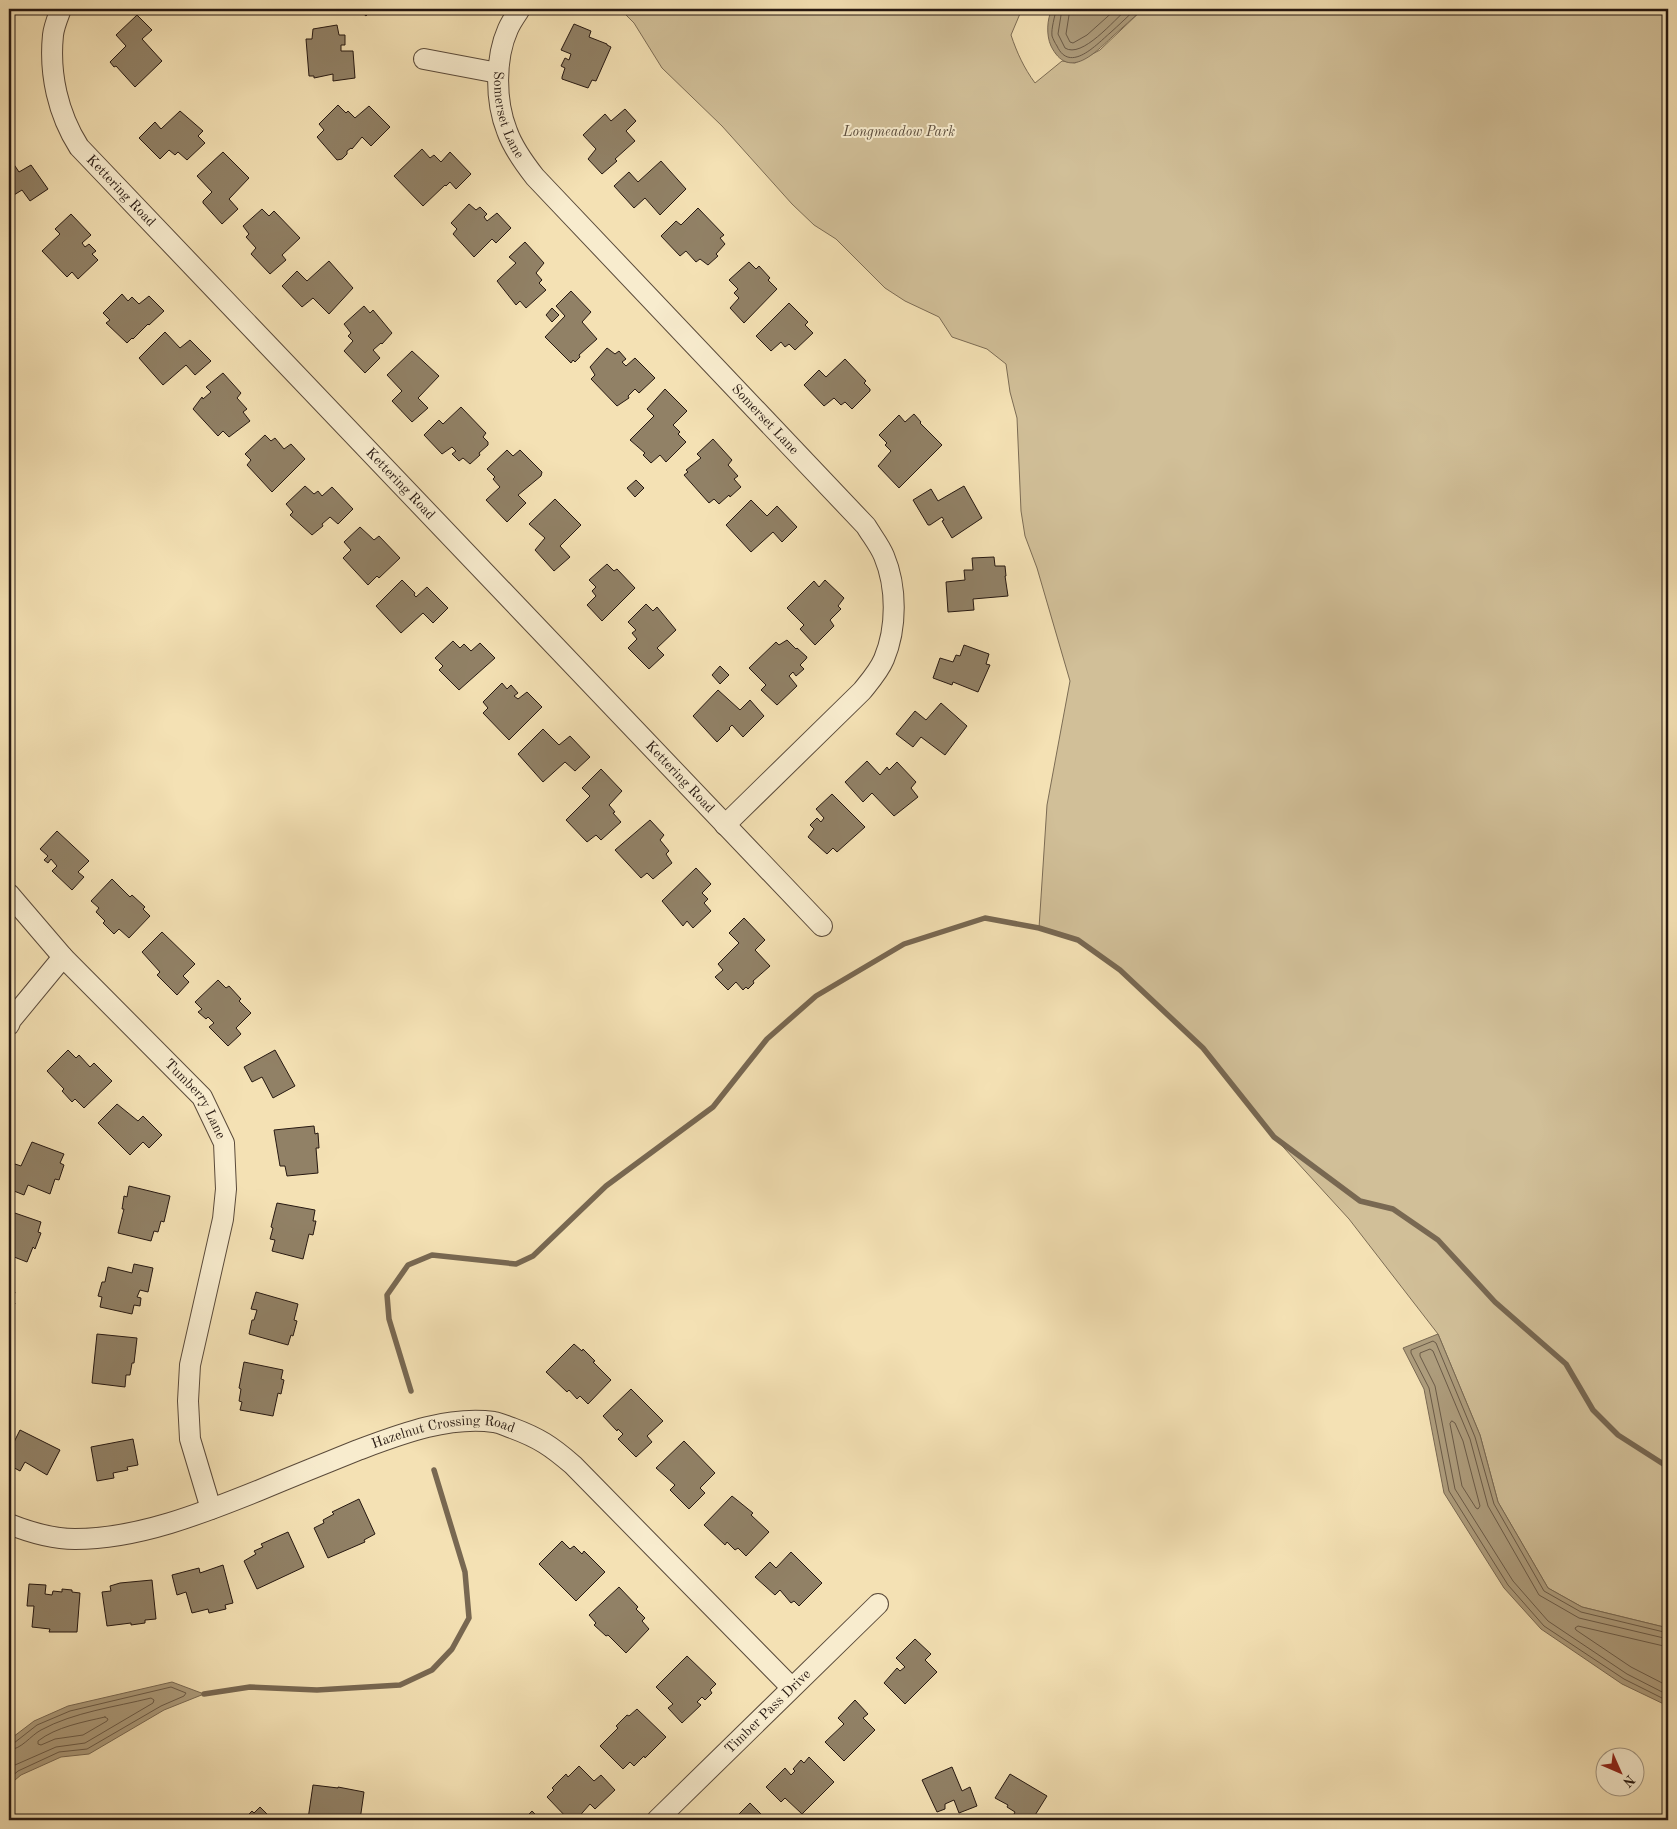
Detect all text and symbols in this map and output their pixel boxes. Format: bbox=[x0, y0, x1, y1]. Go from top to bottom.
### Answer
street label: Somerset Lane bbox=[491, 71, 526, 161]
park label: Longmeadow Park bbox=[842, 125, 955, 140]
street label: Kettering Road bbox=[84, 152, 158, 229]
street label: Somerset Lane bbox=[729, 382, 801, 457]
street label: Kettering Road bbox=[363, 445, 438, 522]
street label: Kettering Road bbox=[643, 738, 717, 816]
street label: Tumberry Lane bbox=[162, 1057, 228, 1141]
street label: Hazelnut Crossing Road bbox=[370, 1414, 517, 1451]
street label: Timber Pass Drive bbox=[722, 1667, 813, 1756]
north arrow bbox=[1594, 1746, 1644, 1796]
text: N bbox=[1620, 1772, 1637, 1789]

